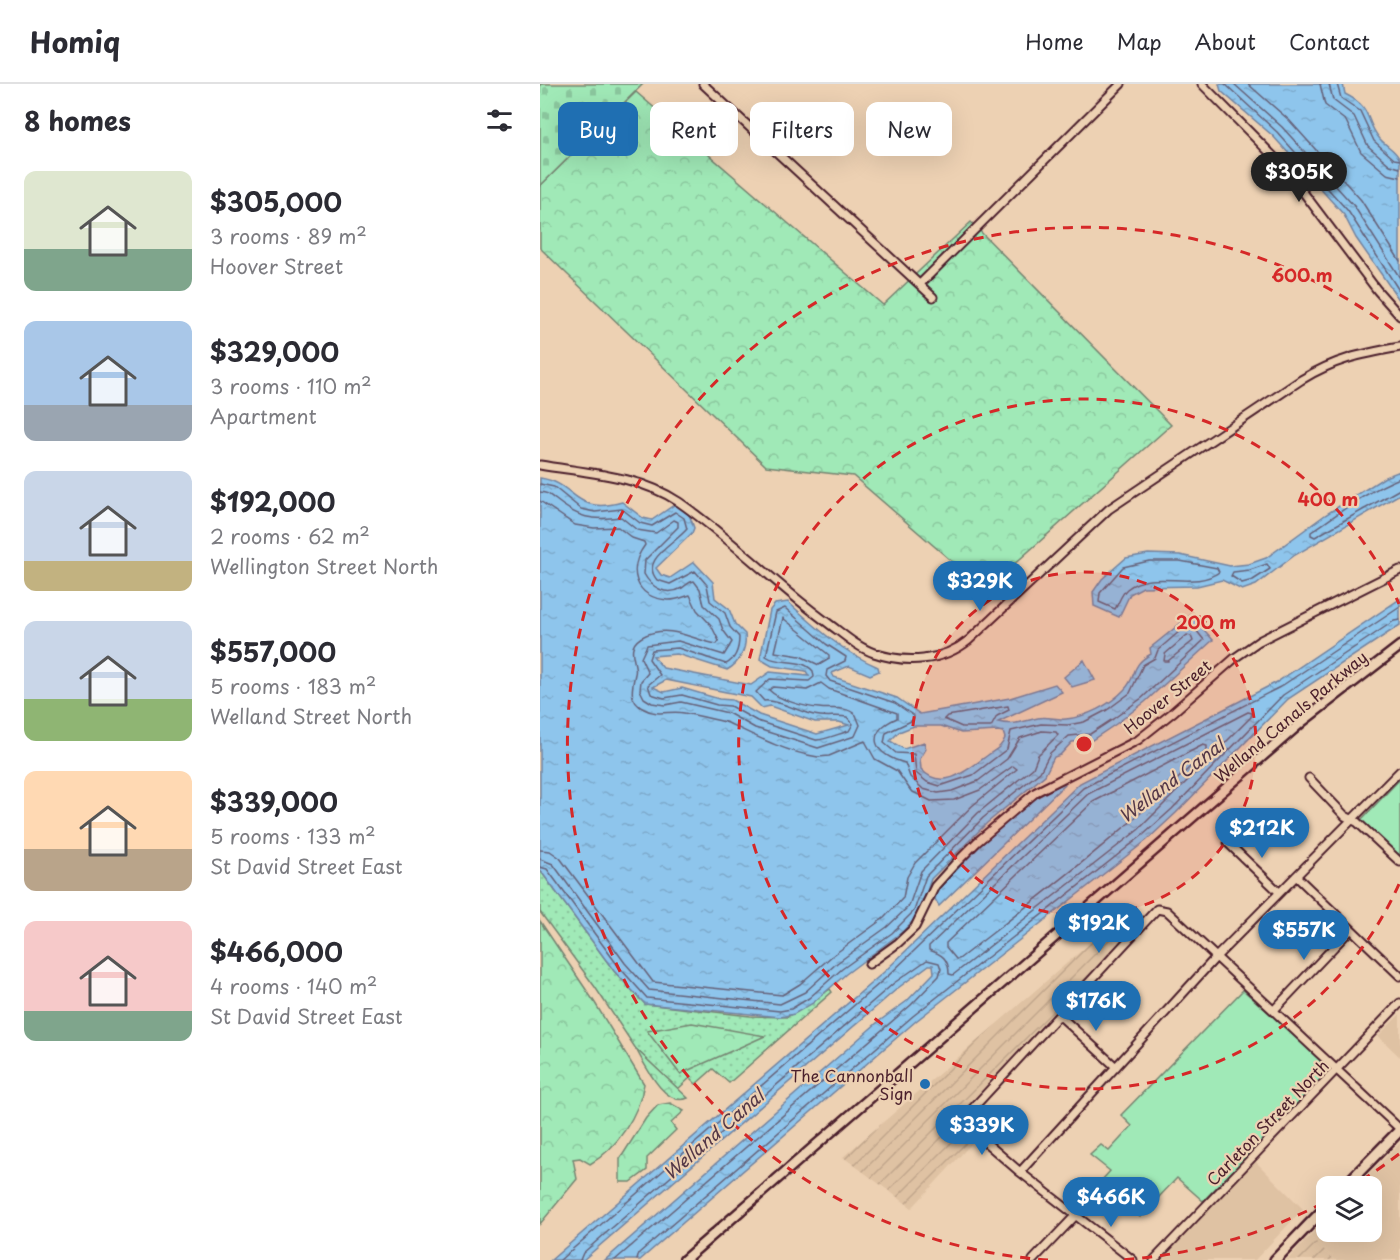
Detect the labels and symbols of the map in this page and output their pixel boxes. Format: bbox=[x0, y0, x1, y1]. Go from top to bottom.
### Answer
pin: $305K bbox=[1257, 152, 1341, 203]
text: 600 m bbox=[1271, 261, 1333, 288]
text: 400 m bbox=[1298, 485, 1358, 512]
pin: $329K bbox=[938, 561, 1022, 612]
text: 200 m bbox=[1176, 608, 1236, 635]
street label: Welland Canals Parkway bbox=[1208, 645, 1372, 787]
street label: Hoover Street bbox=[1118, 653, 1216, 739]
water label: Welland Canal bbox=[1113, 730, 1232, 829]
centre of rings bbox=[1074, 734, 1094, 754]
pin: $212K bbox=[1220, 808, 1304, 859]
pin: $192K bbox=[1057, 903, 1141, 954]
pin: $557K bbox=[1262, 910, 1346, 961]
pin: $176K bbox=[1054, 981, 1138, 1032]
street label: Carleton Street North bbox=[1200, 1054, 1334, 1190]
place label: The Cannonball Sign bbox=[790, 1063, 913, 1105]
marker: The Cannonball Sign bbox=[918, 1077, 932, 1091]
water label: Welland Canal bbox=[657, 1081, 772, 1185]
pin: $339K bbox=[940, 1105, 1024, 1156]
pin: $466K bbox=[1069, 1177, 1153, 1228]

